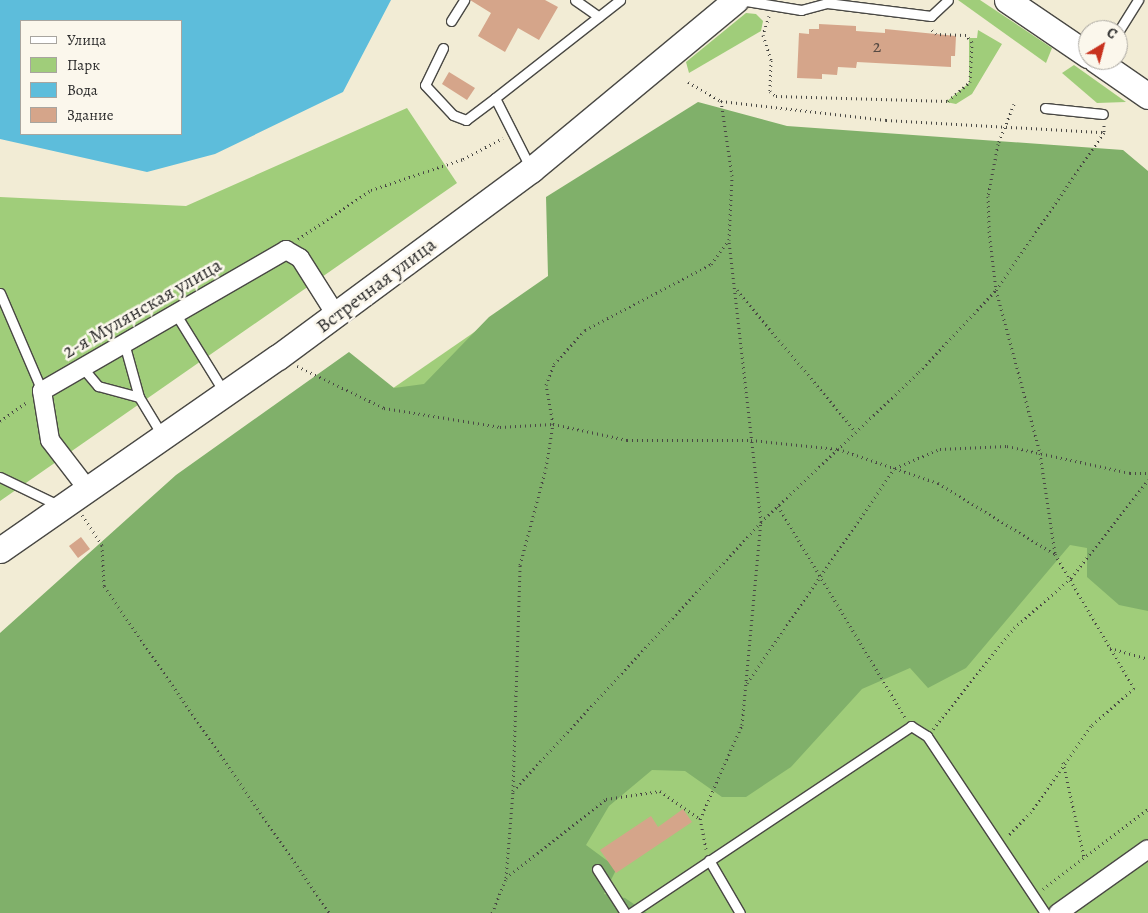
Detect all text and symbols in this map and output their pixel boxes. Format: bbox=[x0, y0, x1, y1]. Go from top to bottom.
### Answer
legend bbox=[20, 20, 182, 135]
north arrow bbox=[1078, 20, 1128, 70]
text: С bbox=[1103, 23, 1121, 44]
text: Улица bbox=[67, 30, 106, 50]
house number: 2 bbox=[873, 35, 881, 57]
text: Парк bbox=[67, 55, 100, 75]
text: Вода bbox=[67, 80, 98, 100]
text: Здание bbox=[67, 105, 114, 125]
street label: Встречная улица bbox=[311, 232, 441, 338]
street label: 2-я Мулянская улица bbox=[58, 253, 226, 363]

